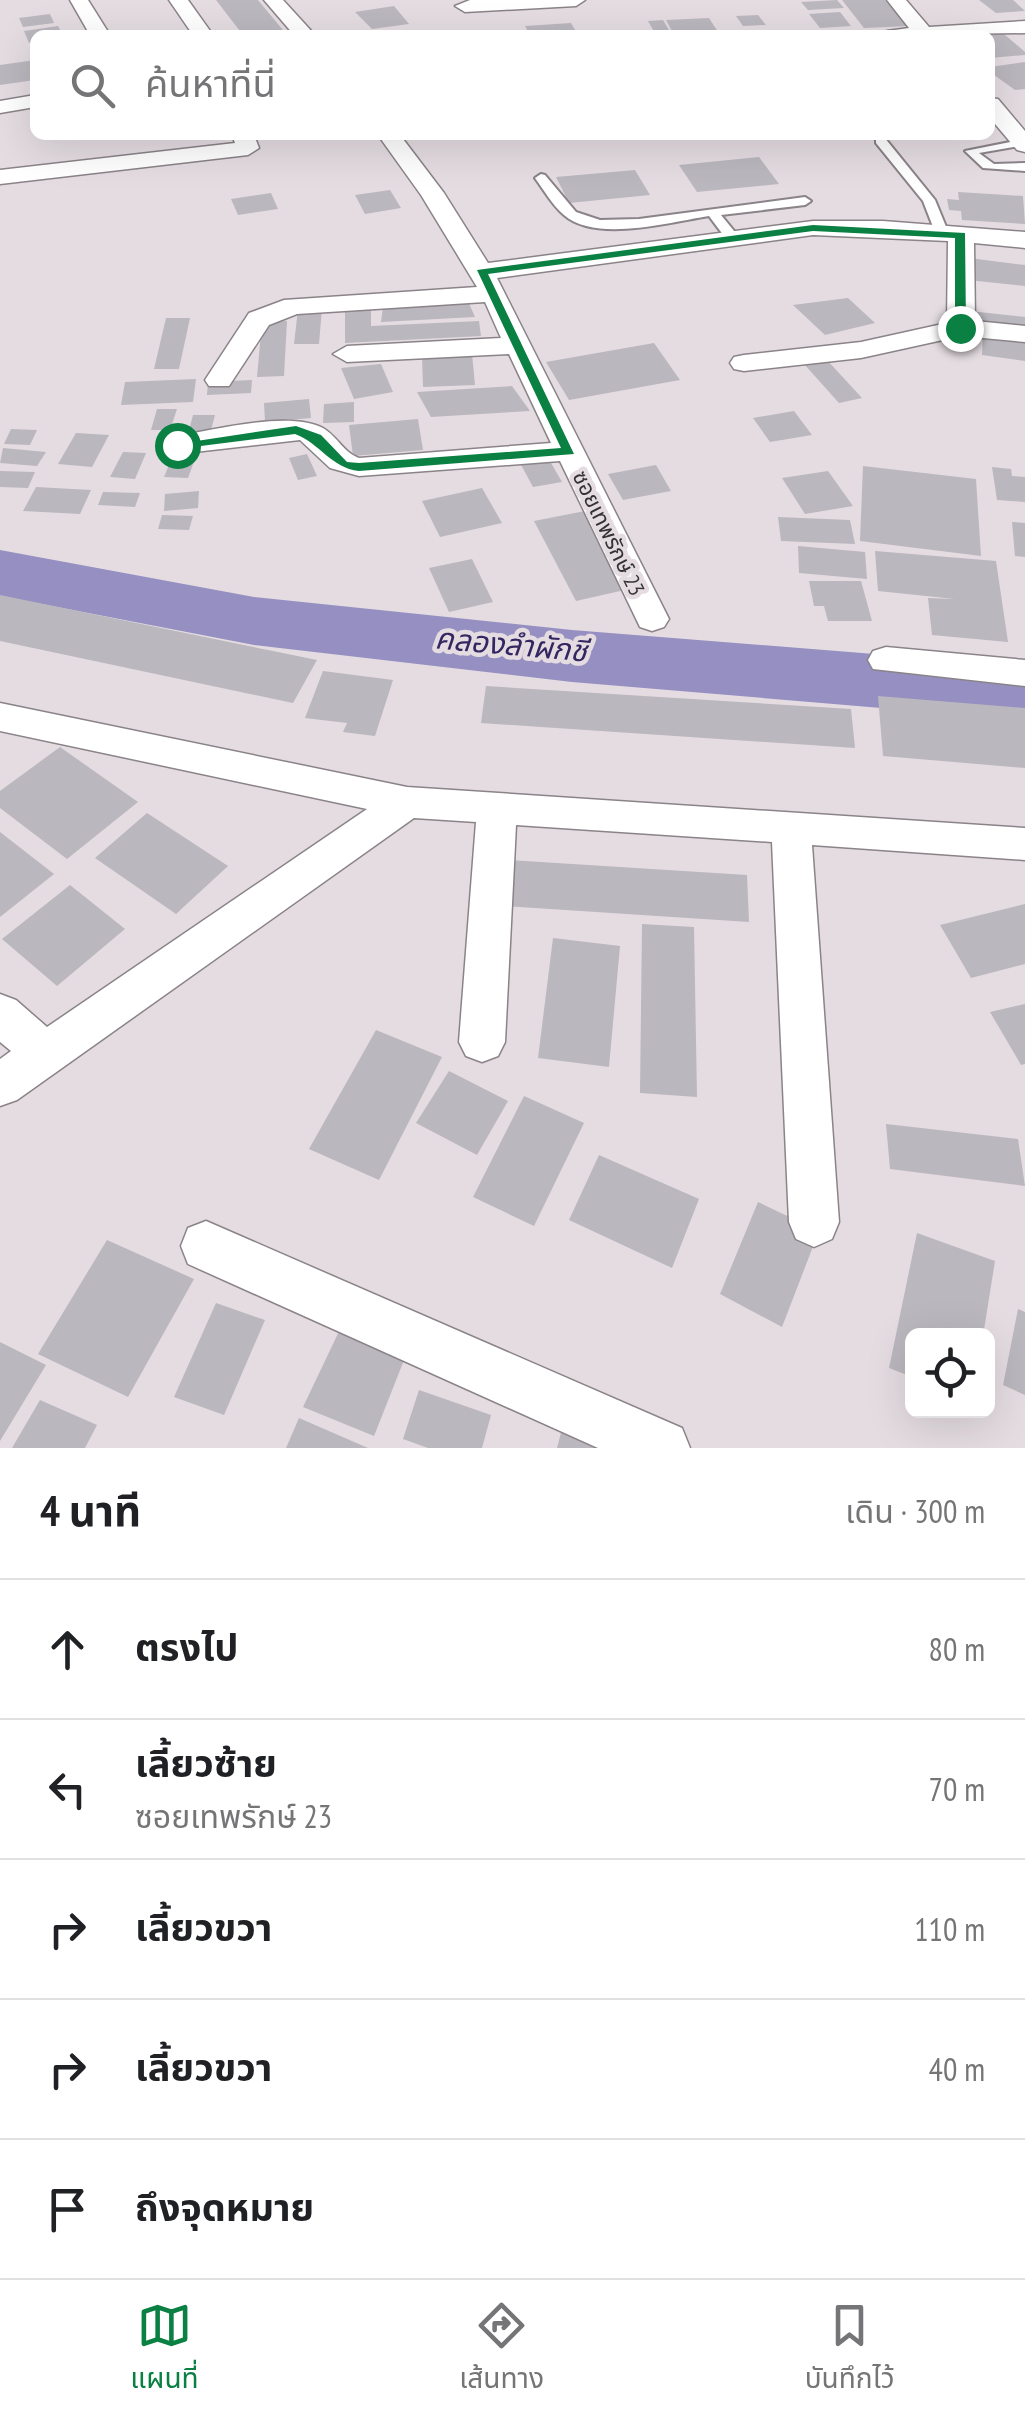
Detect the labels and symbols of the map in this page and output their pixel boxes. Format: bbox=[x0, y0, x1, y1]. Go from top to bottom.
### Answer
route end bbox=[938, 306, 984, 352]
route start bbox=[155, 423, 201, 469]
street label: ซอยเทพรักษ์ 23 bbox=[567, 466, 651, 600]
water label: คลองลำผักชี bbox=[434, 617, 593, 670]

